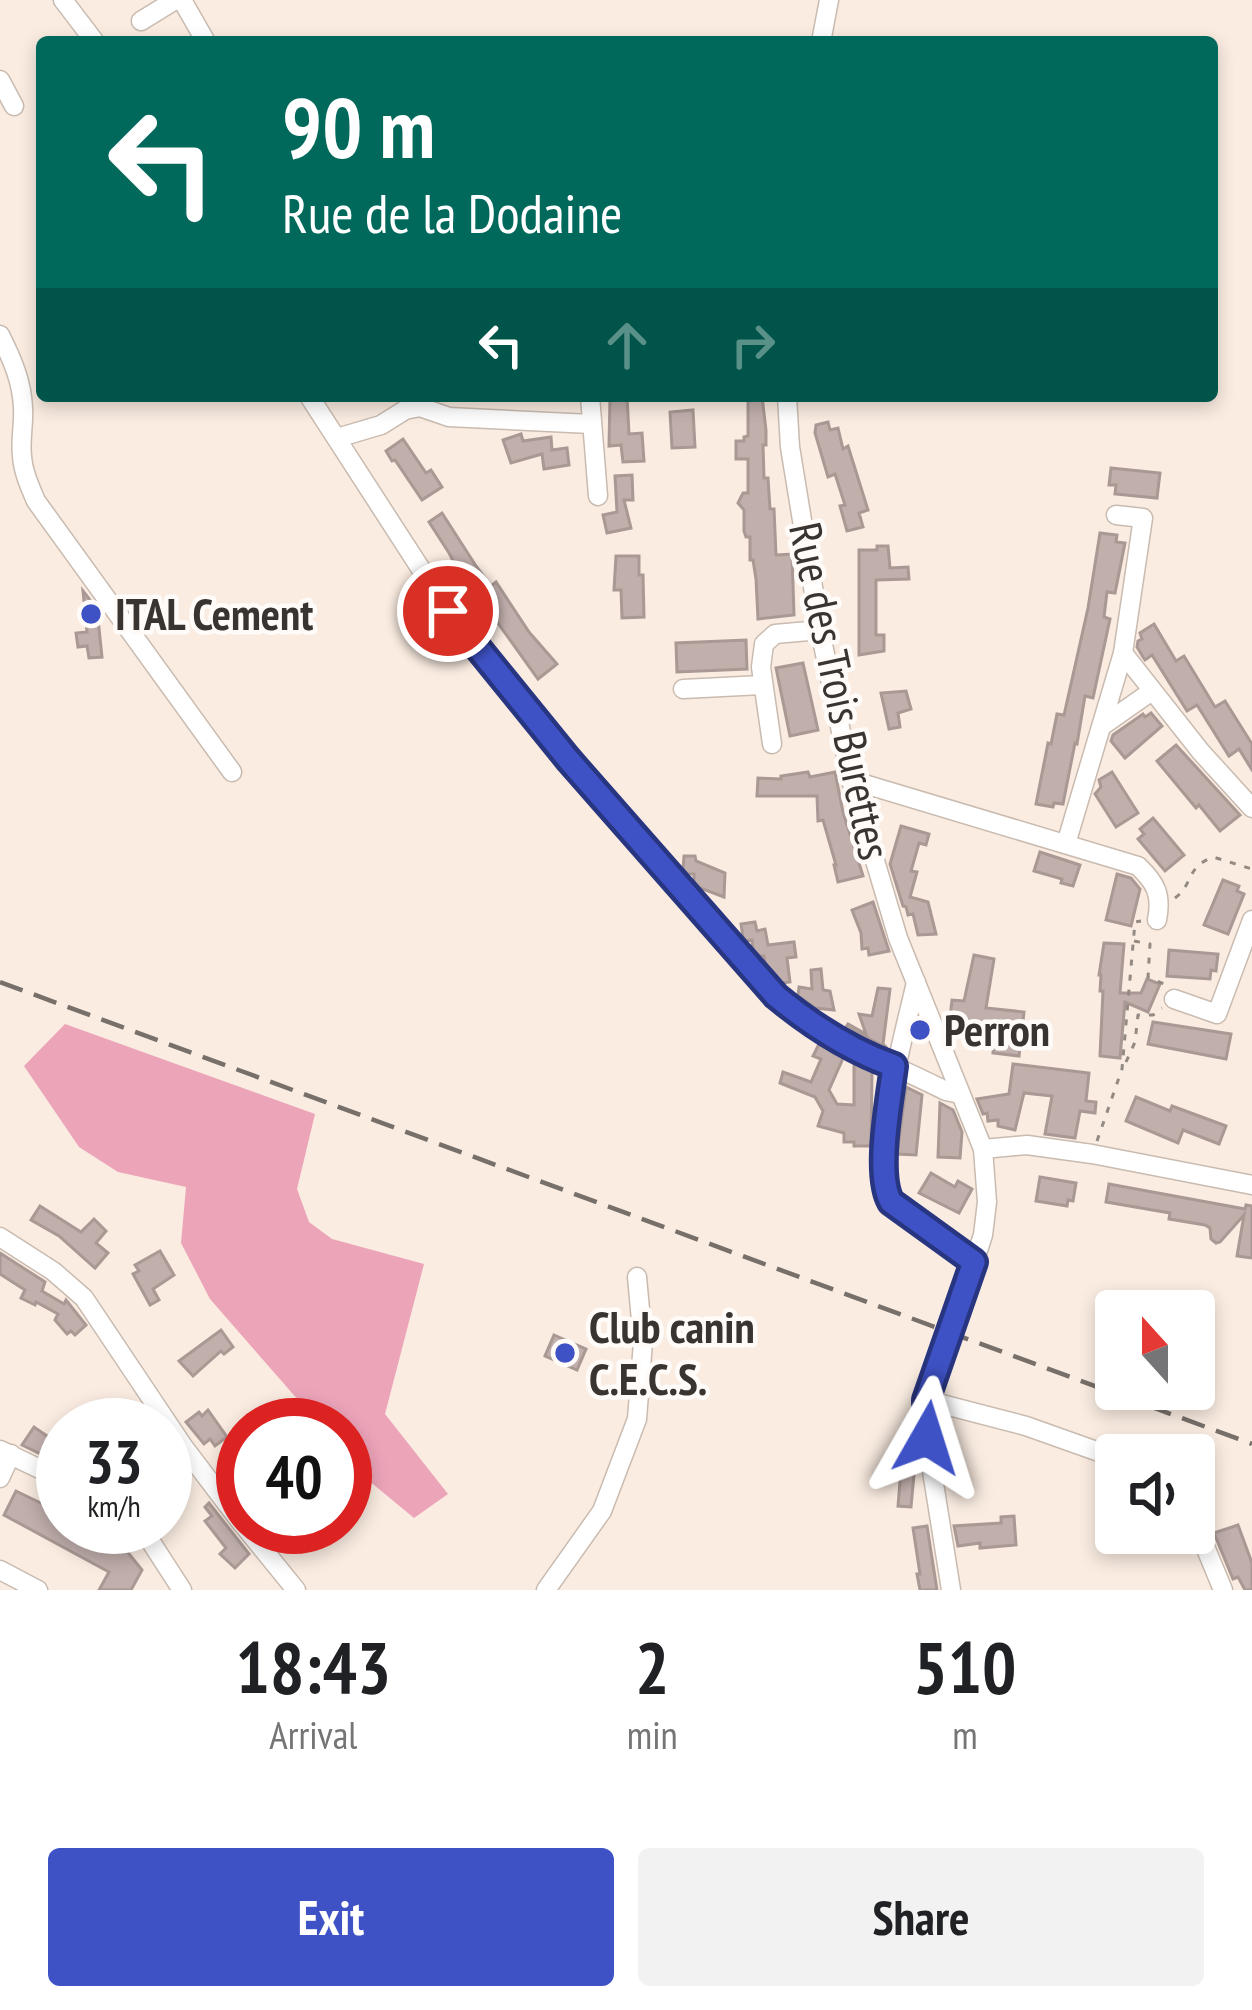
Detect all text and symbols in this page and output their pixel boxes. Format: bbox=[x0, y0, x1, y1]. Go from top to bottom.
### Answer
text: 90 m bbox=[282, 72, 435, 181]
icon: left bbox=[84, 84, 240, 240]
text: Rue de la Dodaine bbox=[282, 178, 622, 248]
icon: left bbox=[468, 312, 534, 378]
icon: ahead bbox=[594, 312, 660, 378]
icon: right bbox=[720, 312, 786, 378]
street label: Rue des Trois Burettes bbox=[777, 517, 905, 865]
pin bbox=[397, 560, 499, 662]
icon: arrive bbox=[415, 578, 481, 644]
place label: ITAL Cement bbox=[115, 584, 313, 642]
marker: ITAL Cement bbox=[78, 601, 104, 627]
place label: Perron bbox=[944, 1000, 1050, 1058]
marker: Perron bbox=[907, 1017, 933, 1043]
north arrow bbox=[1095, 1290, 1215, 1410]
map controls bbox=[1095, 1290, 1215, 1554]
place label: Club canin C.E.C.S. bbox=[589, 1297, 755, 1407]
marker: Club canin C.E.C.S. bbox=[552, 1340, 578, 1366]
position arrow bbox=[864, 1375, 990, 1501]
speed limit sign: 40 bbox=[216, 1398, 372, 1554]
text: 33 bbox=[85, 1422, 143, 1500]
button: sound bbox=[1095, 1434, 1215, 1554]
text: km/h bbox=[87, 1486, 141, 1525]
text: 18:43 bbox=[236, 1620, 391, 1713]
text: 2 bbox=[635, 1620, 669, 1713]
text: 510 bbox=[913, 1620, 1016, 1713]
text: Arrival bbox=[269, 1709, 357, 1760]
text: min bbox=[627, 1709, 678, 1760]
text: m bbox=[952, 1709, 978, 1760]
button: Exit bbox=[48, 1848, 614, 1986]
button: Share bbox=[638, 1848, 1204, 1986]

